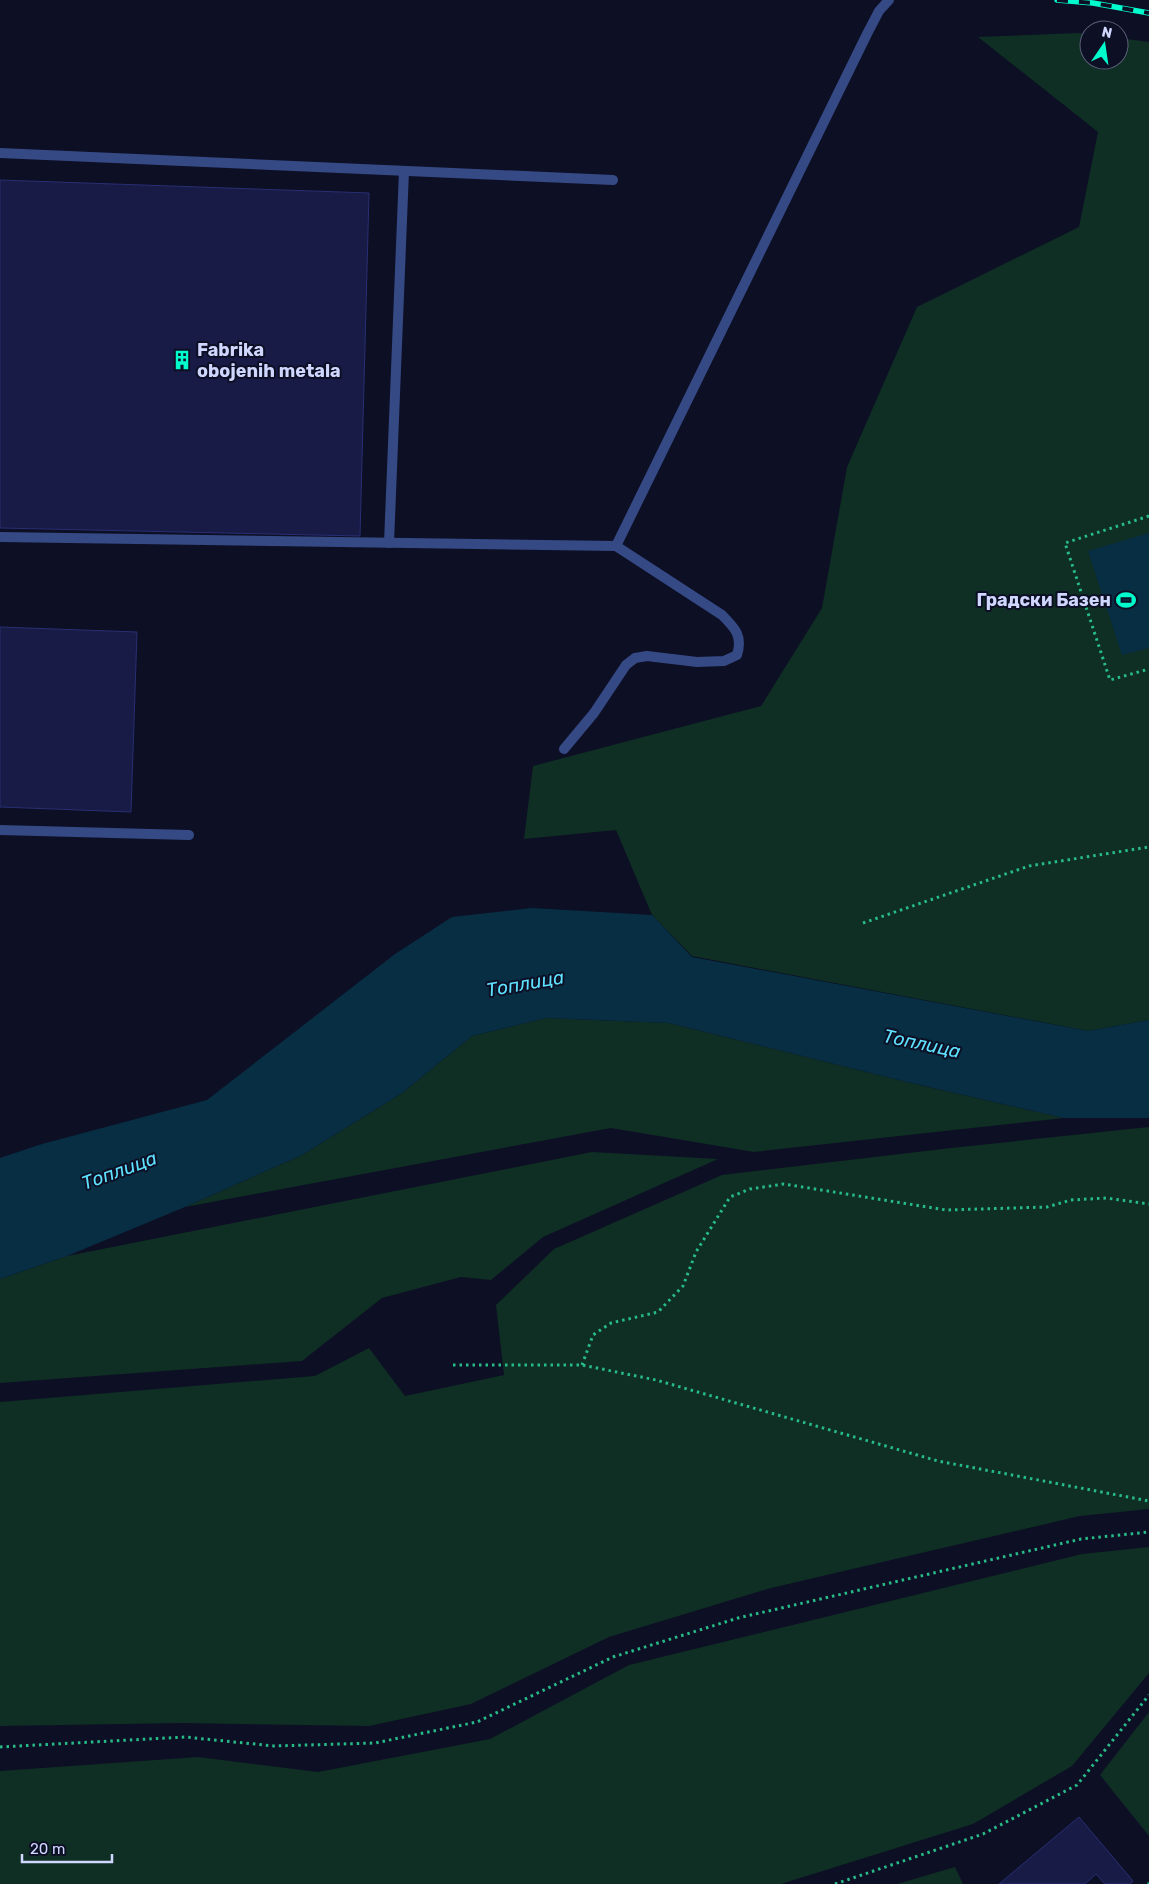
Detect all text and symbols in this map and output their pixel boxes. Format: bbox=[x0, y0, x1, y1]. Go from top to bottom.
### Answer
north arrow bbox=[1079, 20, 1129, 70]
text: N bbox=[1100, 23, 1114, 42]
place label: Fabrika obojenih metala bbox=[197, 339, 341, 382]
building icon: Fabrika obojenih metala bbox=[171, 349, 193, 371]
place label: Градски Базен bbox=[976, 589, 1111, 611]
sports icon: Градски Базен bbox=[1115, 589, 1137, 611]
water label: Топлица bbox=[484, 965, 566, 1002]
water label: Топлица bbox=[881, 1024, 963, 1063]
water label: Топлица bbox=[78, 1146, 160, 1195]
scale bar bbox=[22, 1832, 112, 1864]
text: 20 m bbox=[30, 1840, 65, 1858]

